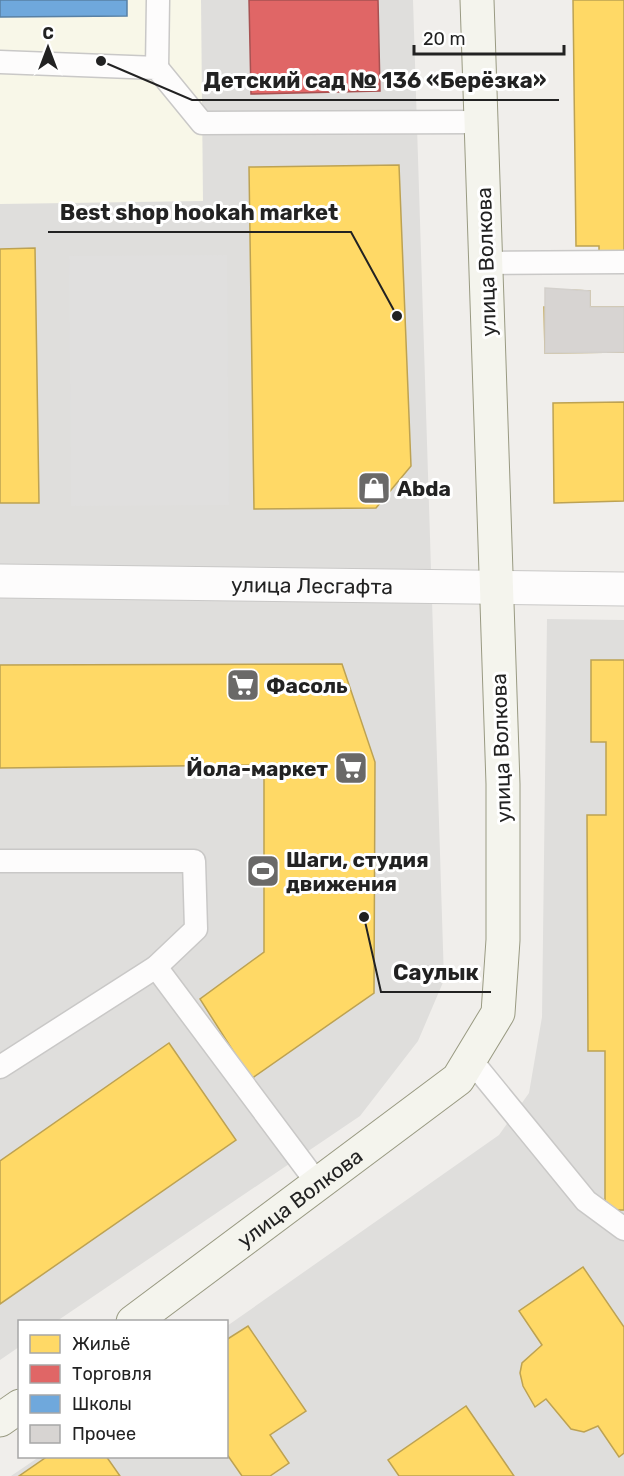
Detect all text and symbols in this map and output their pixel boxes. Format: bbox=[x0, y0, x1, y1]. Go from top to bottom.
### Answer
north arrow bbox=[18, 18, 78, 78]
scale bar bbox=[414, 18, 564, 56]
text: С bbox=[42, 24, 54, 43]
text: 20 m bbox=[423, 28, 465, 50]
callout: Детский сад № 136 «Берёзка» bbox=[192, 60, 559, 100]
text: Детский сад № 136 «Берёзка» bbox=[204, 67, 546, 94]
street label: улица Волкова bbox=[471, 187, 501, 337]
callout: Best shop hookah market bbox=[48, 192, 351, 232]
text: Best shop hookah market bbox=[60, 199, 338, 226]
shop icon: Abda bbox=[356, 470, 392, 506]
place label: Abda bbox=[397, 476, 451, 501]
street label: улица Лесгафта bbox=[231, 571, 393, 599]
supermarket icon: Фасоль bbox=[225, 667, 261, 703]
place label: Фасоль bbox=[266, 673, 348, 698]
street label: улица Волкова bbox=[486, 673, 516, 823]
supermarket icon: Йола-маркет bbox=[333, 750, 369, 786]
place label: Йола-маркет bbox=[186, 756, 328, 781]
place label: Шаги, студия движения bbox=[286, 847, 429, 896]
sports icon: Шаги, студия движения bbox=[245, 853, 281, 889]
callout: Саулык bbox=[381, 952, 491, 992]
text: Саулык bbox=[393, 959, 479, 986]
street label: улица Волкова bbox=[232, 1143, 367, 1252]
legend bbox=[18, 1320, 228, 1458]
text: Жильё bbox=[72, 1333, 130, 1355]
text: Торговля bbox=[72, 1363, 152, 1385]
text: Школы bbox=[72, 1393, 132, 1415]
text: Прочее bbox=[72, 1423, 136, 1445]

